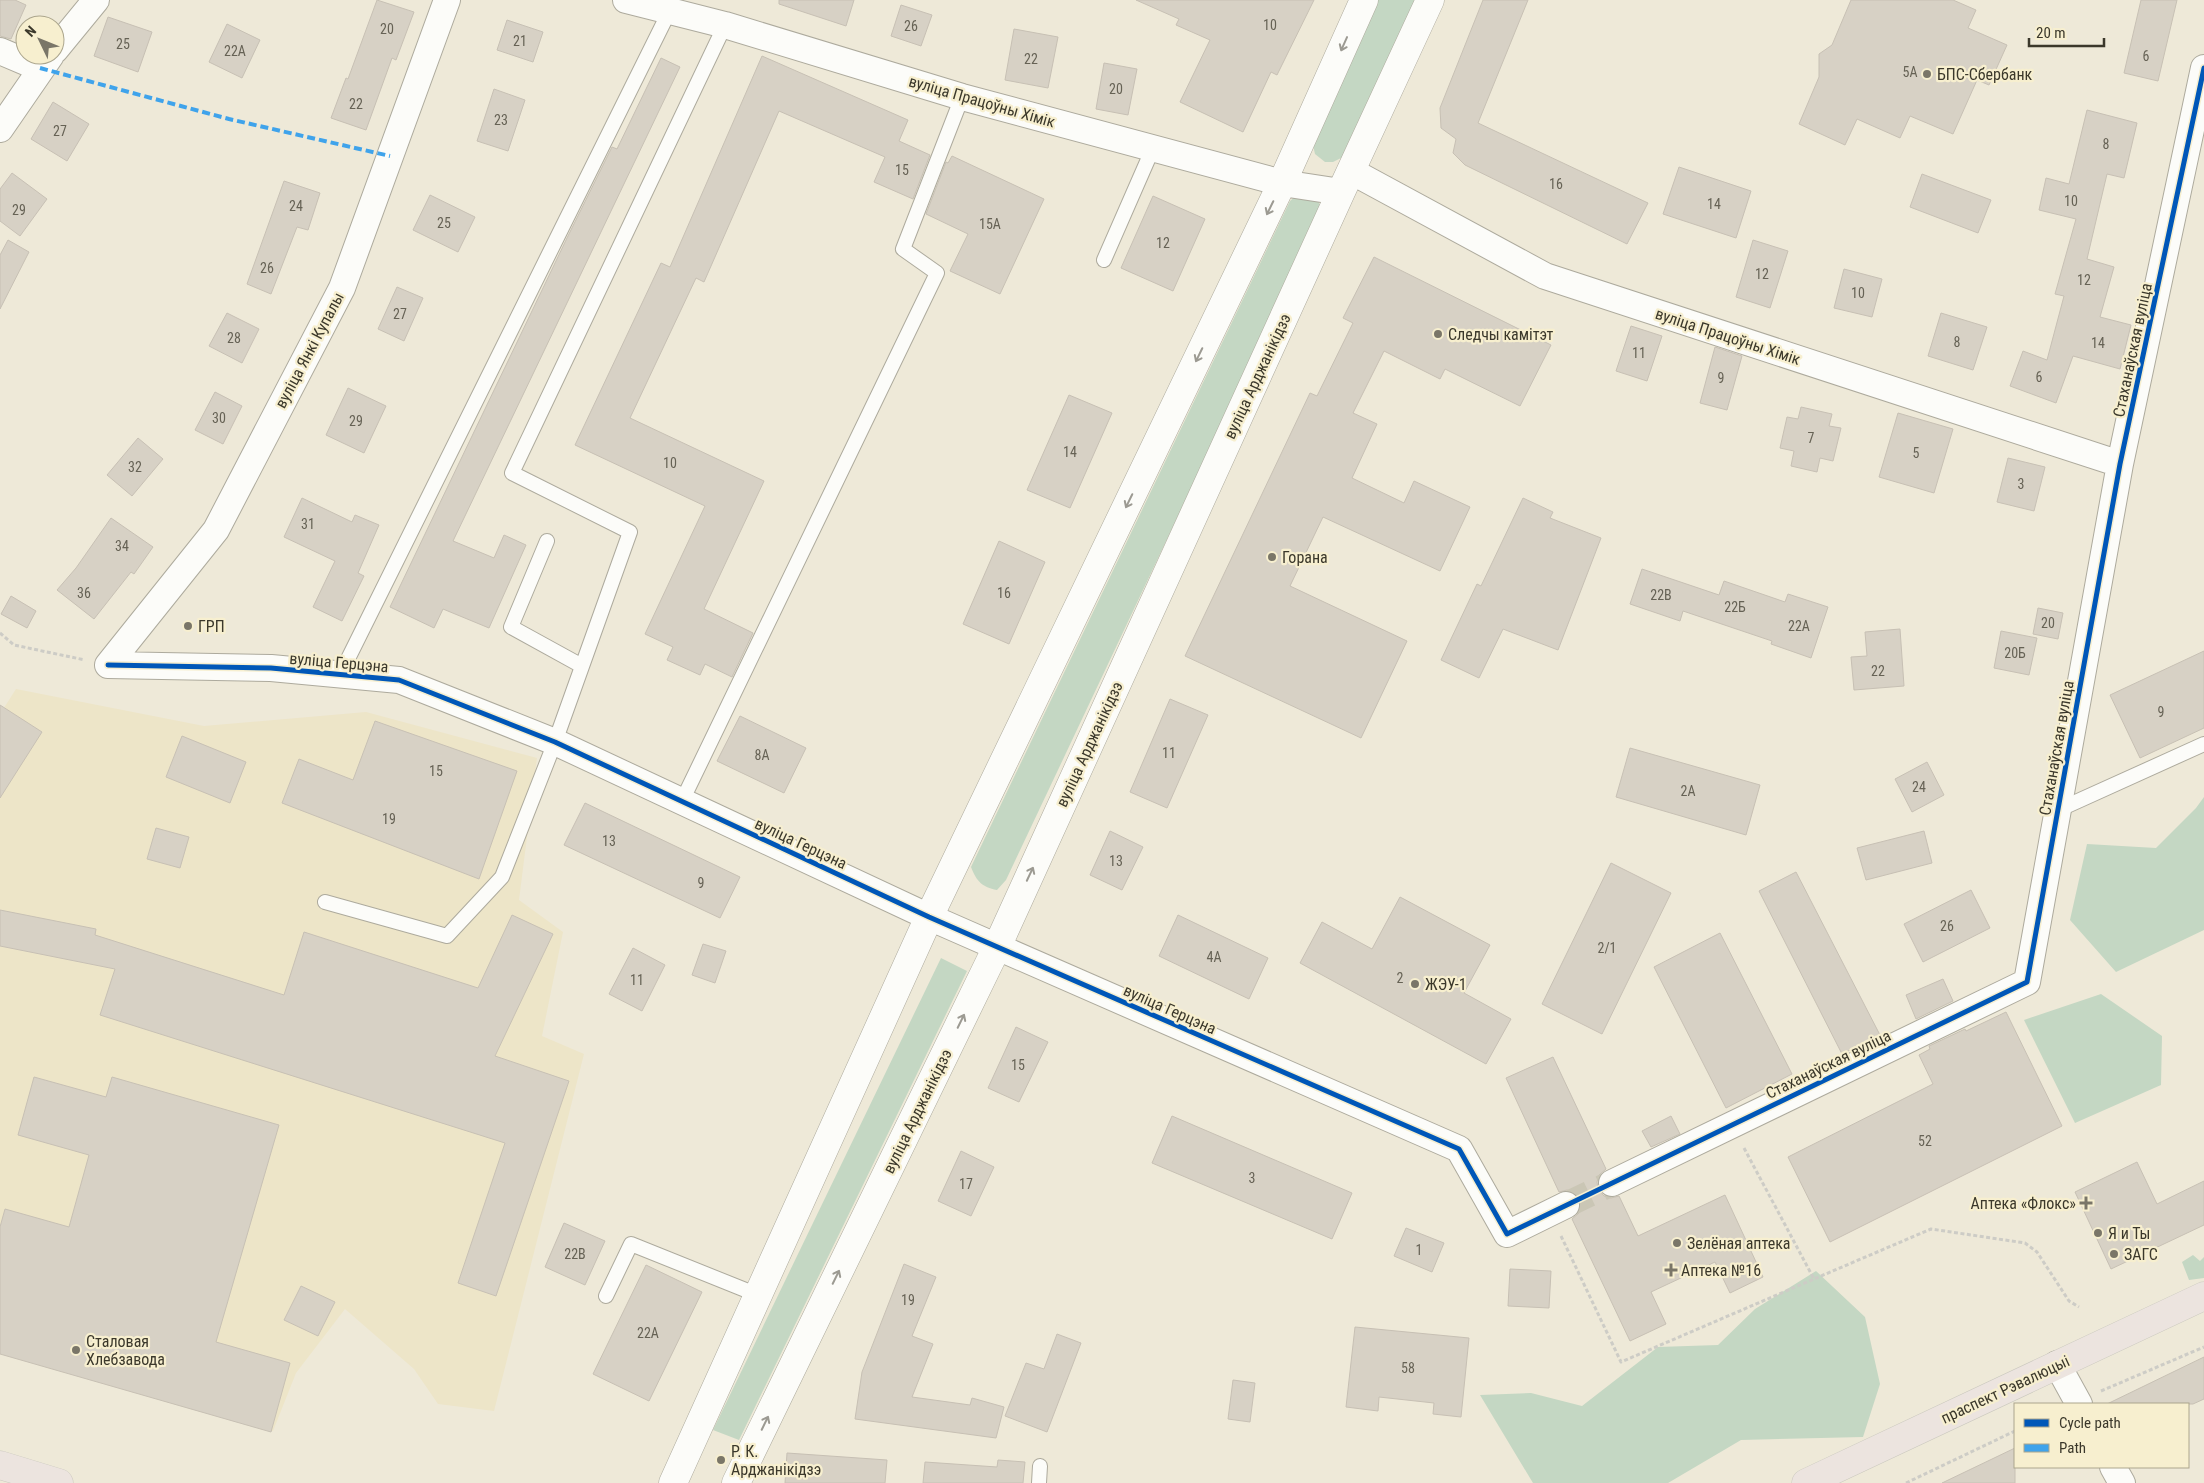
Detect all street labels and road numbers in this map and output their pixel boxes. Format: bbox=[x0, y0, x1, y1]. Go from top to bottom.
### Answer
street label: вуліца Працоўны Хімік bbox=[907, 72, 1057, 132]
street label: Стаханаўская вуліца bbox=[2109, 281, 2156, 419]
street label: вуліца Янкі Купалы bbox=[271, 289, 348, 411]
street label: вуліца Працоўны Хімік bbox=[1653, 304, 1803, 369]
street label: вуліца Арджанікідзэ bbox=[1220, 310, 1295, 442]
street label: вуліца Герцэна bbox=[289, 649, 389, 676]
street label: вуліца Арджанікідзэ bbox=[1052, 678, 1127, 810]
street label: Стаханаўская вуліца bbox=[2035, 679, 2078, 817]
street label: вуліца Герцэна bbox=[752, 814, 850, 873]
street label: вуліца Герцэна bbox=[1121, 981, 1219, 1038]
street label: Стаханаўская вуліца bbox=[1763, 1026, 1894, 1103]
street label: вуліца Арджанікідзэ bbox=[879, 1046, 956, 1177]
street label: праспект Рэвалюцыі bbox=[1938, 1351, 2072, 1428]

